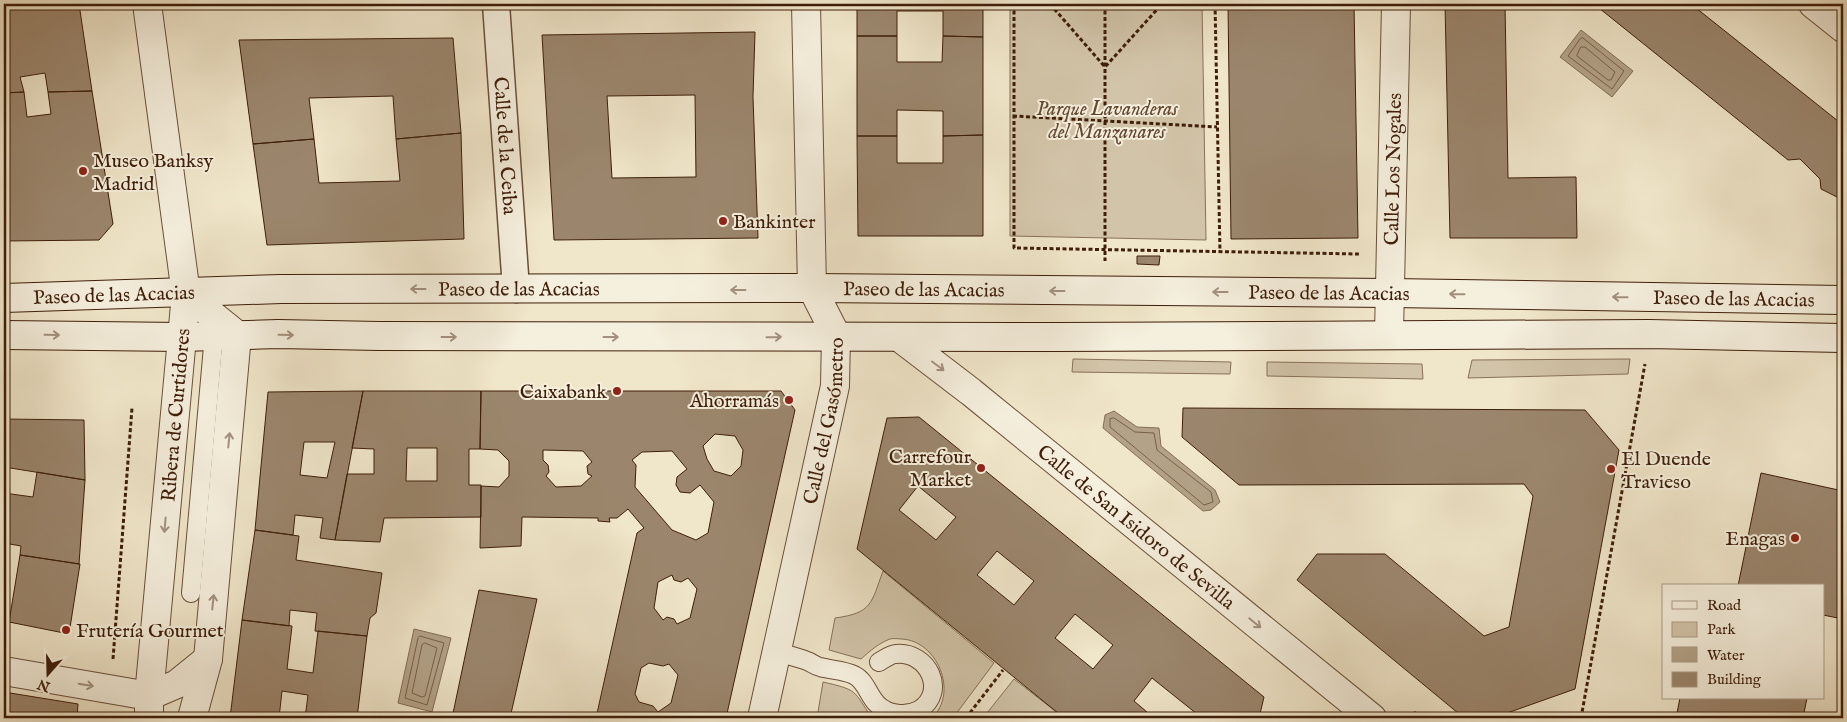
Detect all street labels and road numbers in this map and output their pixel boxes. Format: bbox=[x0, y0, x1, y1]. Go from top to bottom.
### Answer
street label: Calle de la Ceiba bbox=[487, 76, 522, 216]
street label: Calle Los Nogales bbox=[1380, 92, 1408, 246]
street label: Paseo de las Acacias bbox=[438, 277, 600, 303]
street label: Paseo de las Acacias bbox=[843, 277, 1005, 304]
street label: Paseo de las Acacias bbox=[33, 281, 195, 311]
street label: Paseo de las Acacias bbox=[1248, 281, 1410, 307]
street label: Paseo de las Acacias bbox=[1653, 286, 1815, 314]
street label: Ribera de Curtidores bbox=[156, 327, 197, 503]
street label: Calle del Gasómetro bbox=[798, 337, 850, 507]
street label: Calle de San Isidoro de Sevilla bbox=[1032, 440, 1240, 616]

